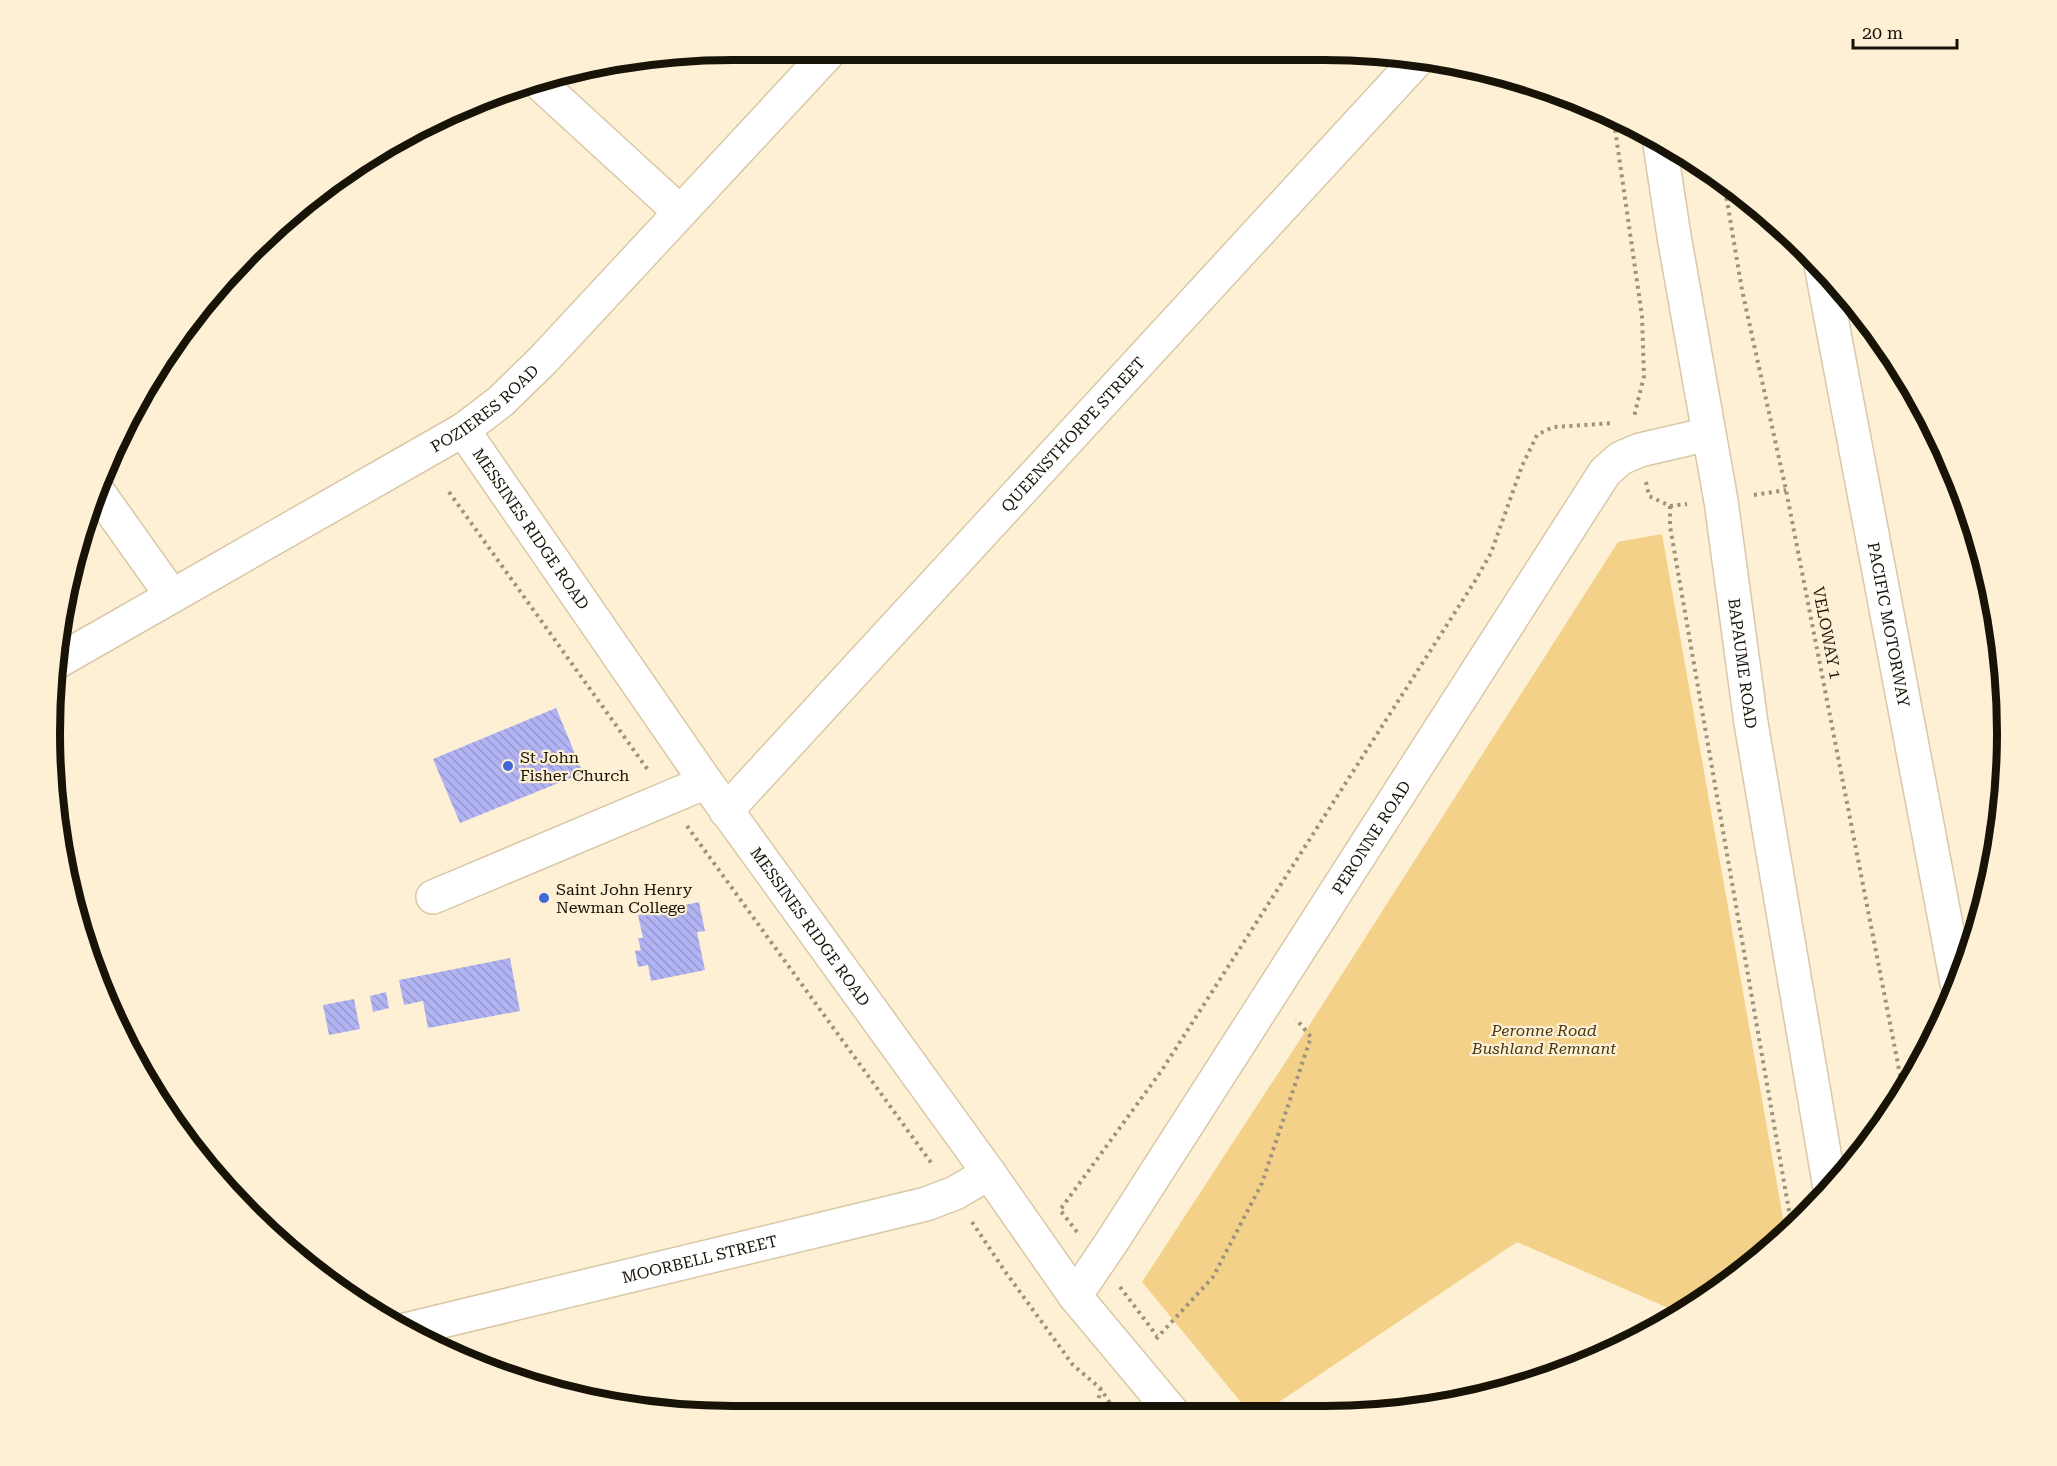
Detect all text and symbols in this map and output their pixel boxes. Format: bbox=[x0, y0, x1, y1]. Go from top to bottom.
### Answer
scale bar bbox=[1853, 12, 1956, 50]
text: 20 m bbox=[1862, 22, 1903, 43]
street label: QUEENSTHORPE STREET bbox=[997, 353, 1149, 516]
street label: POZIERES ROAD bbox=[427, 360, 542, 456]
street label: MESSINES RIDGE ROAD bbox=[469, 444, 593, 613]
street label: PACIFIC MOTORWAY bbox=[1864, 540, 1914, 709]
street label: VELOWAY 1 bbox=[1809, 585, 1845, 681]
street label: BAPAUME ROAD bbox=[1725, 597, 1761, 730]
place label: St John Fisher Church bbox=[520, 748, 629, 785]
marker: St John Fisher Church bbox=[501, 759, 515, 773]
street label: PERONNE ROAD bbox=[1328, 777, 1414, 898]
street label: MESSINES RIDGE ROAD bbox=[747, 843, 874, 1010]
place label: Saint John Henry Newman College bbox=[556, 880, 693, 917]
marker: Saint John Henry Newman College bbox=[537, 891, 551, 905]
park label: Peronne Road Bushland Remnant bbox=[1471, 1021, 1616, 1058]
street label: MOORBELL STREET bbox=[620, 1231, 779, 1287]

